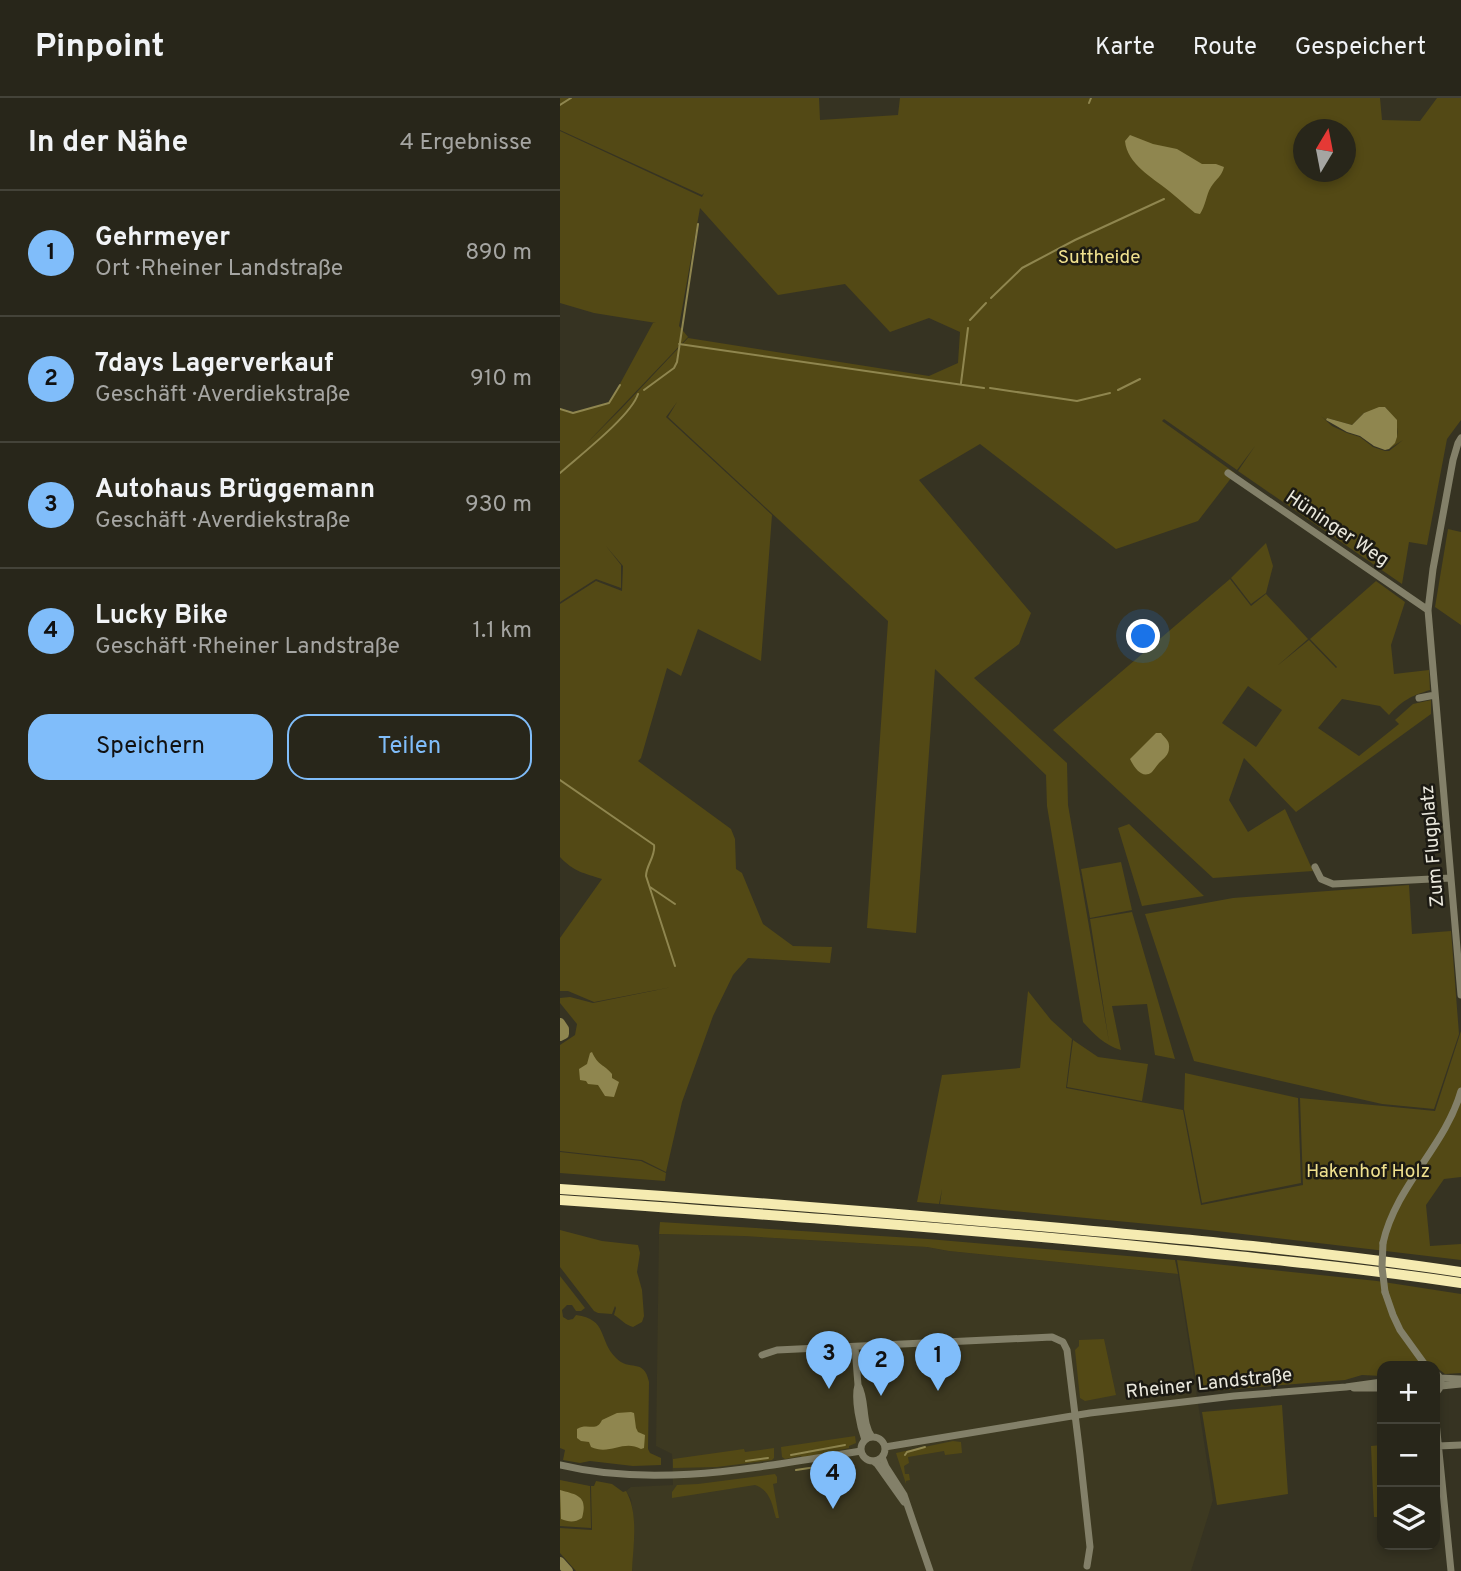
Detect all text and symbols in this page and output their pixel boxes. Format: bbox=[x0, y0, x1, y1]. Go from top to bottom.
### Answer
text: Pinpoint bbox=[35, 27, 164, 69]
text: Karte bbox=[1095, 33, 1155, 63]
text: Route bbox=[1193, 33, 1257, 63]
text: Gespeichert bbox=[1295, 33, 1426, 63]
north arrow bbox=[1293, 119, 1356, 182]
text: In der Nähe bbox=[28, 125, 188, 162]
text: 4 Ergebnisse bbox=[400, 129, 532, 158]
text: Gehrmeyer bbox=[95, 222, 230, 255]
text: 1 bbox=[46, 239, 56, 268]
text: 890 m bbox=[465, 239, 532, 268]
park label: Suttheide bbox=[1058, 246, 1140, 270]
text: Ort · Rheiner Landstraße bbox=[95, 255, 343, 284]
text: 7days Lagerverkauf bbox=[95, 348, 334, 381]
text: 2 bbox=[44, 365, 58, 394]
text: 910 m bbox=[470, 365, 532, 394]
text: Geschäft · Averdiekstraße bbox=[95, 381, 350, 410]
text: Autohaus Brüggemann bbox=[95, 474, 375, 507]
street label: Hüninger Weg bbox=[1281, 486, 1393, 572]
text: 3 bbox=[44, 491, 58, 520]
text: 930 m bbox=[465, 491, 532, 520]
text: Geschäft · Averdiekstraße bbox=[95, 507, 350, 536]
text: Lucky Bike bbox=[95, 600, 228, 633]
text: 4 bbox=[44, 617, 58, 646]
text: 1.1 km bbox=[473, 617, 532, 646]
your location bbox=[1126, 619, 1160, 653]
text: Geschäft · Rheiner Landstraße bbox=[95, 633, 400, 662]
button: Speichern bbox=[28, 714, 273, 780]
button: Teilen bbox=[287, 714, 532, 780]
street label: Zum Flugplatz bbox=[1416, 784, 1450, 908]
park label: Hakenhof Holz bbox=[1306, 1160, 1430, 1184]
pin: 3 bbox=[806, 1331, 852, 1389]
pin: 1 bbox=[915, 1333, 961, 1391]
pin: 2 bbox=[858, 1338, 904, 1396]
map controls bbox=[1377, 1361, 1440, 1550]
button: + bbox=[1377, 1361, 1440, 1424]
street label: Rheiner Landstraße bbox=[1125, 1363, 1293, 1405]
button: − bbox=[1377, 1424, 1440, 1487]
pin: 4 bbox=[810, 1451, 856, 1509]
button: layers bbox=[1377, 1487, 1440, 1550]

